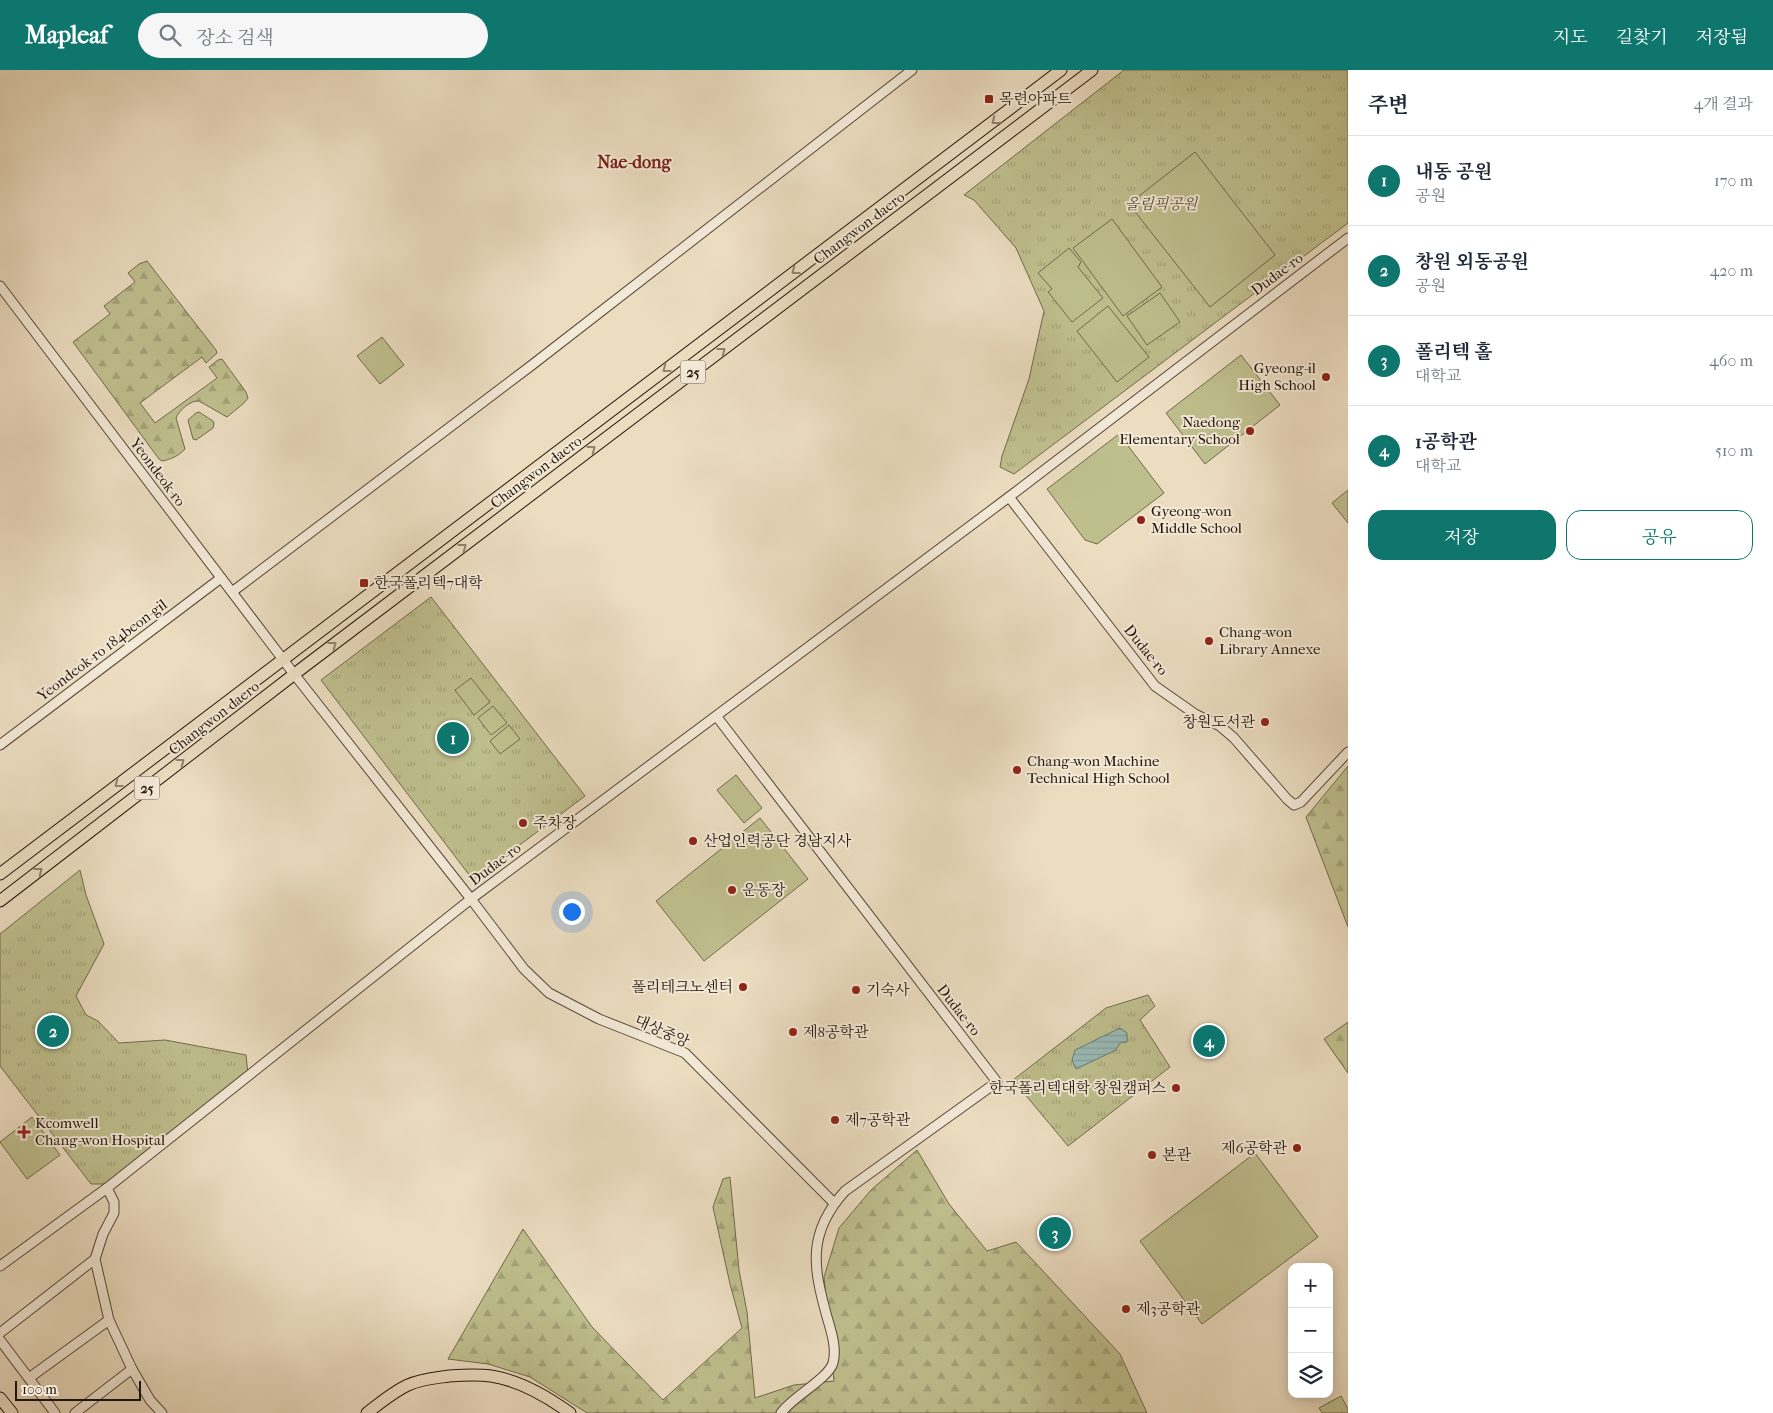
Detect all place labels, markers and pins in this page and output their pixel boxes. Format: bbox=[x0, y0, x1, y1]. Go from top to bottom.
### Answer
place label: 목련아파트 bbox=[999, 90, 1072, 108]
marker: 목련아파트 bbox=[983, 93, 995, 105]
place label: Gyeong-il High School bbox=[1238, 359, 1316, 394]
marker: Gyeong-il High School bbox=[1320, 371, 1332, 383]
place label: Naedong Elementary School bbox=[1119, 413, 1241, 448]
marker: Naedong Elementary School bbox=[1244, 425, 1256, 437]
place label: Gyeong-won Middle School bbox=[1151, 502, 1242, 537]
marker: Gyeong-won Middle School bbox=[1135, 514, 1147, 526]
place label: 한국폴리텍7대학 bbox=[374, 574, 483, 592]
marker: 한국폴리텍7대학 bbox=[358, 577, 370, 589]
place label: Chang-won Library Annexe bbox=[1219, 623, 1321, 658]
marker: Chang-won Library Annexe bbox=[1203, 635, 1215, 647]
place label: 창원도서관 bbox=[1183, 713, 1256, 731]
marker: 창원도서관 bbox=[1259, 716, 1271, 728]
pin: 1 bbox=[437, 719, 469, 757]
place label: Chang-won Machine Technical High School bbox=[1027, 752, 1170, 787]
marker: Chang-won Machine Technical High School bbox=[1011, 764, 1023, 776]
place label: 주차장 bbox=[533, 814, 577, 832]
marker: 주차장 bbox=[517, 817, 529, 829]
place label: 산업인력공단 경남지사 bbox=[703, 832, 852, 850]
marker: 산업인력공단 경남지사 bbox=[687, 835, 699, 847]
place label: 운동장 bbox=[742, 881, 786, 899]
marker: 운동장 bbox=[726, 884, 738, 896]
place label: 폴리테크노센터 bbox=[632, 978, 733, 996]
marker: 폴리테크노센터 bbox=[737, 981, 749, 993]
place label: 기숙사 bbox=[866, 981, 910, 999]
marker: 기숙사 bbox=[850, 984, 862, 996]
pin: 2 bbox=[37, 1012, 69, 1050]
pin: 4 bbox=[1193, 1022, 1225, 1060]
place label: 제8공학관 bbox=[803, 1023, 869, 1041]
marker: 제8공학관 bbox=[787, 1026, 799, 1038]
place label: 한국폴리텍대학 창원캠퍼스 bbox=[989, 1079, 1166, 1097]
marker: 한국폴리텍대학 창원캠퍼스 bbox=[1170, 1082, 1182, 1094]
place label: 제7공학관 bbox=[845, 1111, 911, 1129]
place label: Kcomwell Chang-won Hospital bbox=[35, 1114, 165, 1149]
marker: 제7공학관 bbox=[829, 1114, 841, 1126]
marker: Kcomwell Chang-won Hospital bbox=[17, 1125, 31, 1139]
place label: 제6공학관 bbox=[1221, 1139, 1287, 1157]
marker: 제6공학관 bbox=[1291, 1142, 1303, 1154]
place label: 본관 bbox=[1162, 1146, 1191, 1164]
marker: 본관 bbox=[1146, 1149, 1158, 1161]
pin: 3 bbox=[1039, 1214, 1071, 1252]
place label: 제3공학관 bbox=[1136, 1300, 1201, 1318]
marker: 제3공학관 bbox=[1120, 1303, 1132, 1315]

